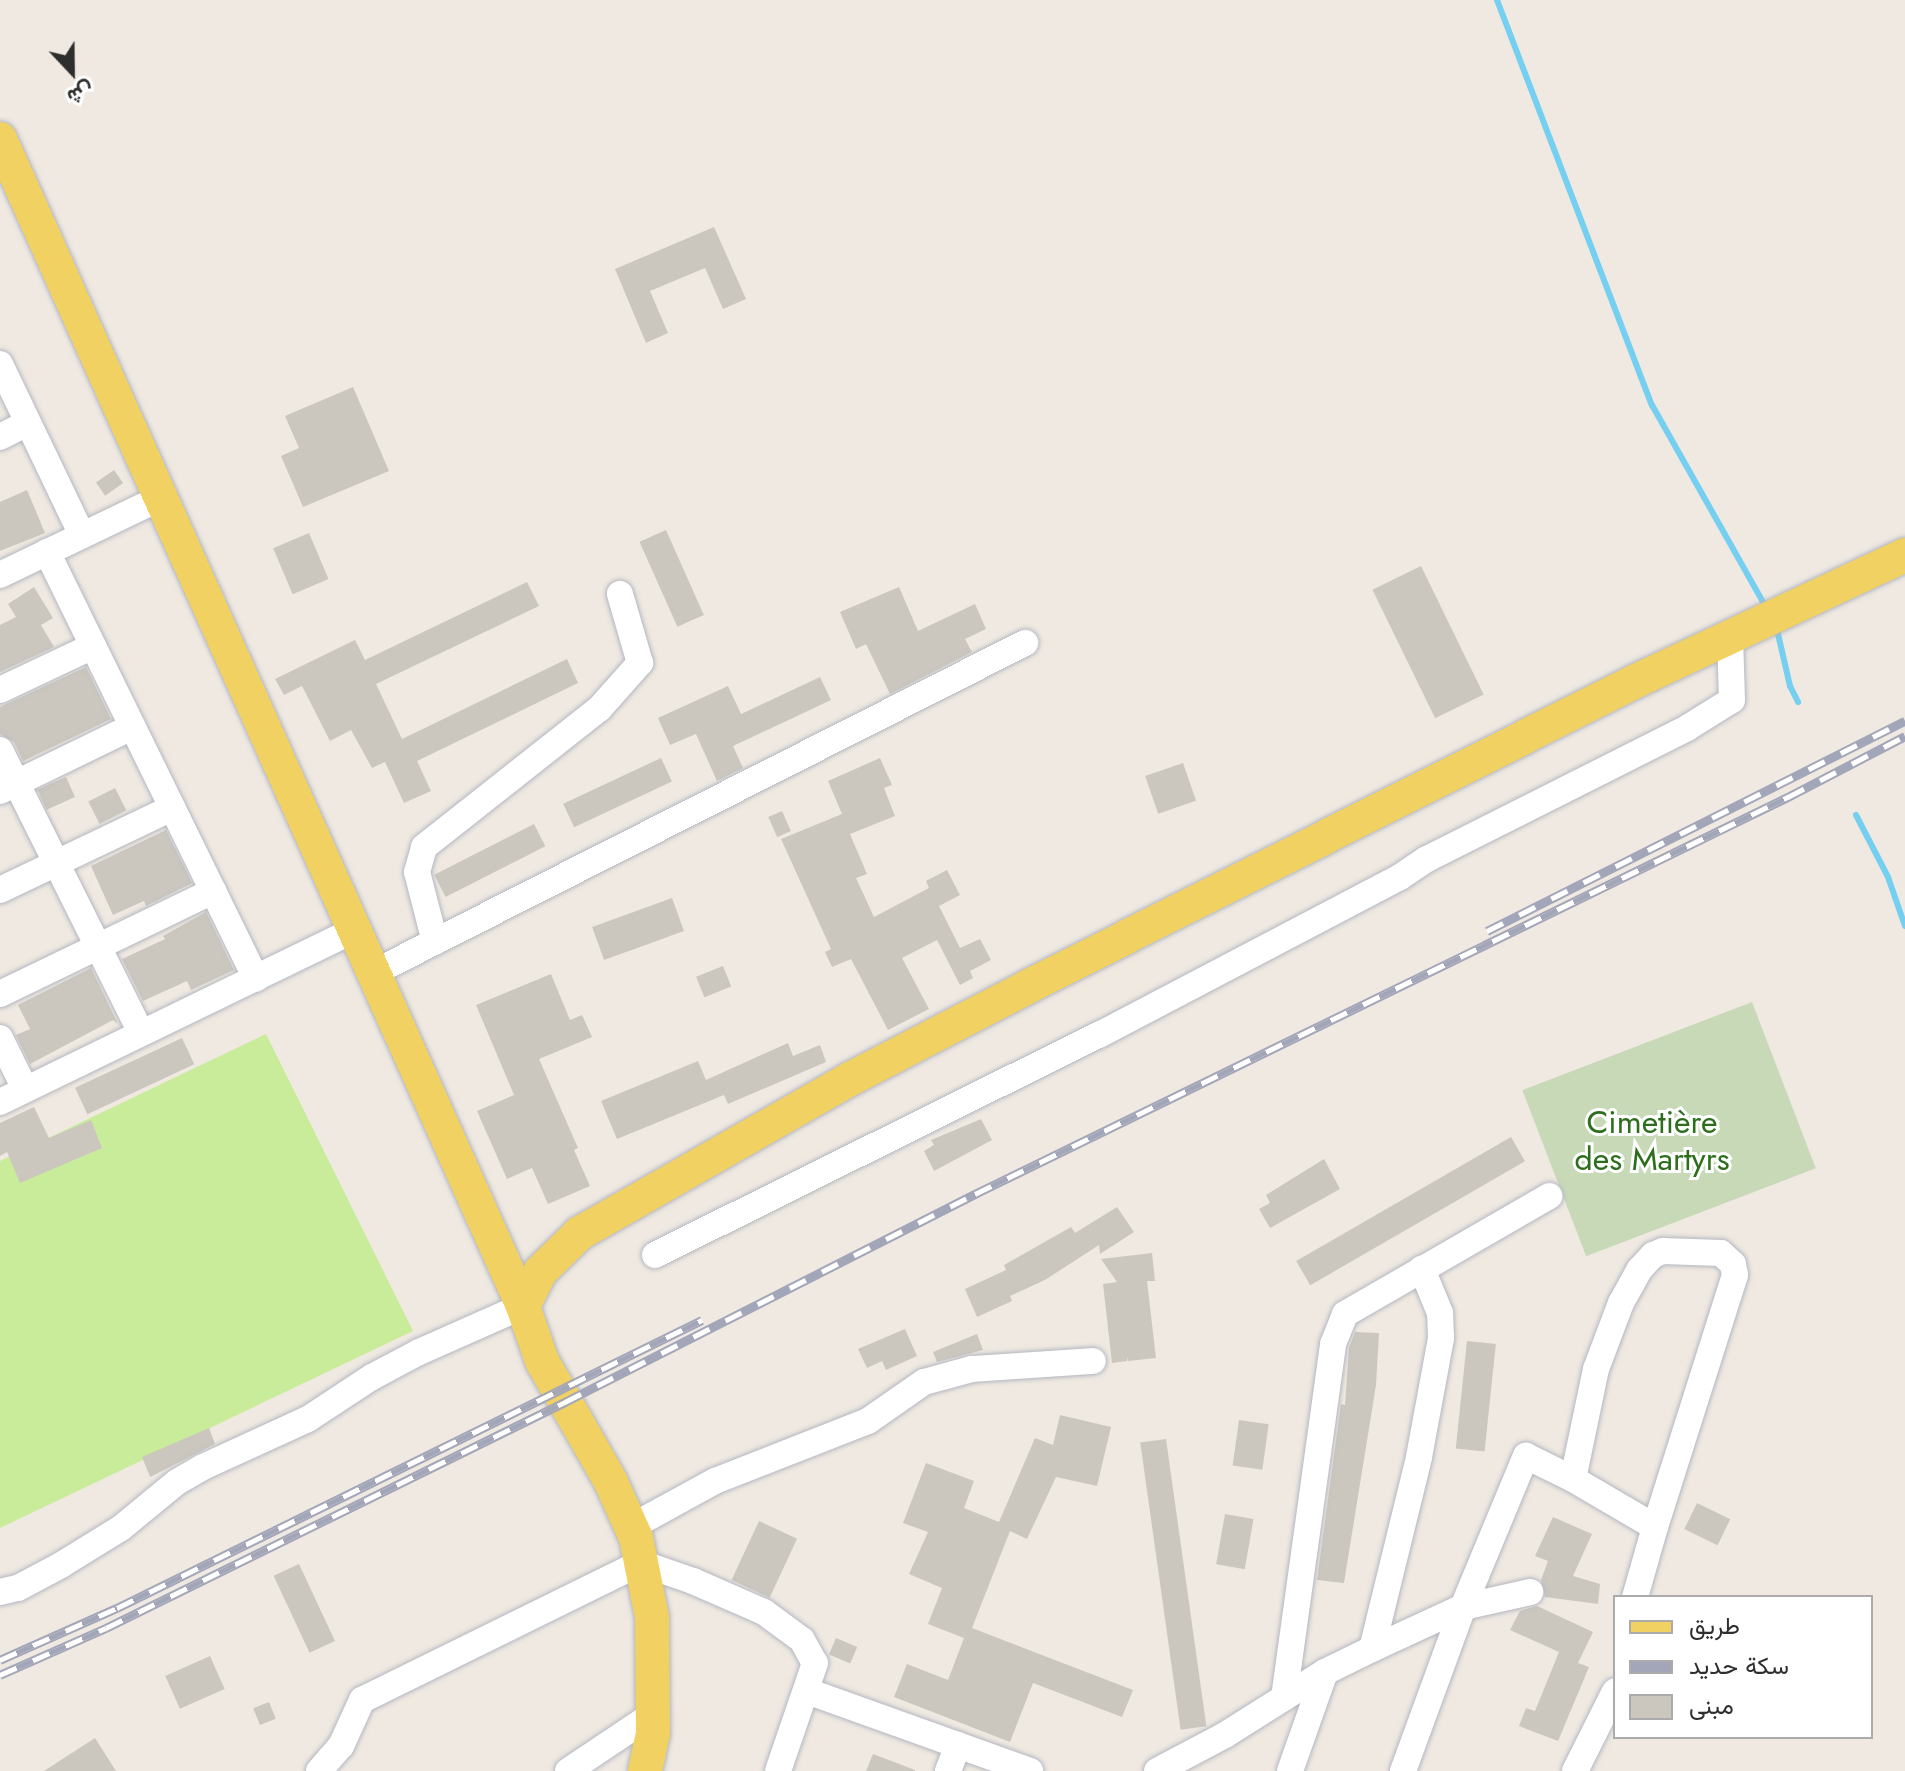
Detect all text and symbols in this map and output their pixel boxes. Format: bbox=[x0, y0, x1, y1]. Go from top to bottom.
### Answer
north arrow bbox=[32, 32, 112, 112]
text: ش bbox=[63, 74, 99, 114]
park label: Cimetière des Martyrs bbox=[1574, 1104, 1730, 1179]
legend bbox=[1613, 1595, 1873, 1739]
text: طريق bbox=[1689, 1608, 1740, 1643]
text: سكة حديد bbox=[1689, 1648, 1789, 1683]
text: مبنى bbox=[1689, 1688, 1734, 1723]

